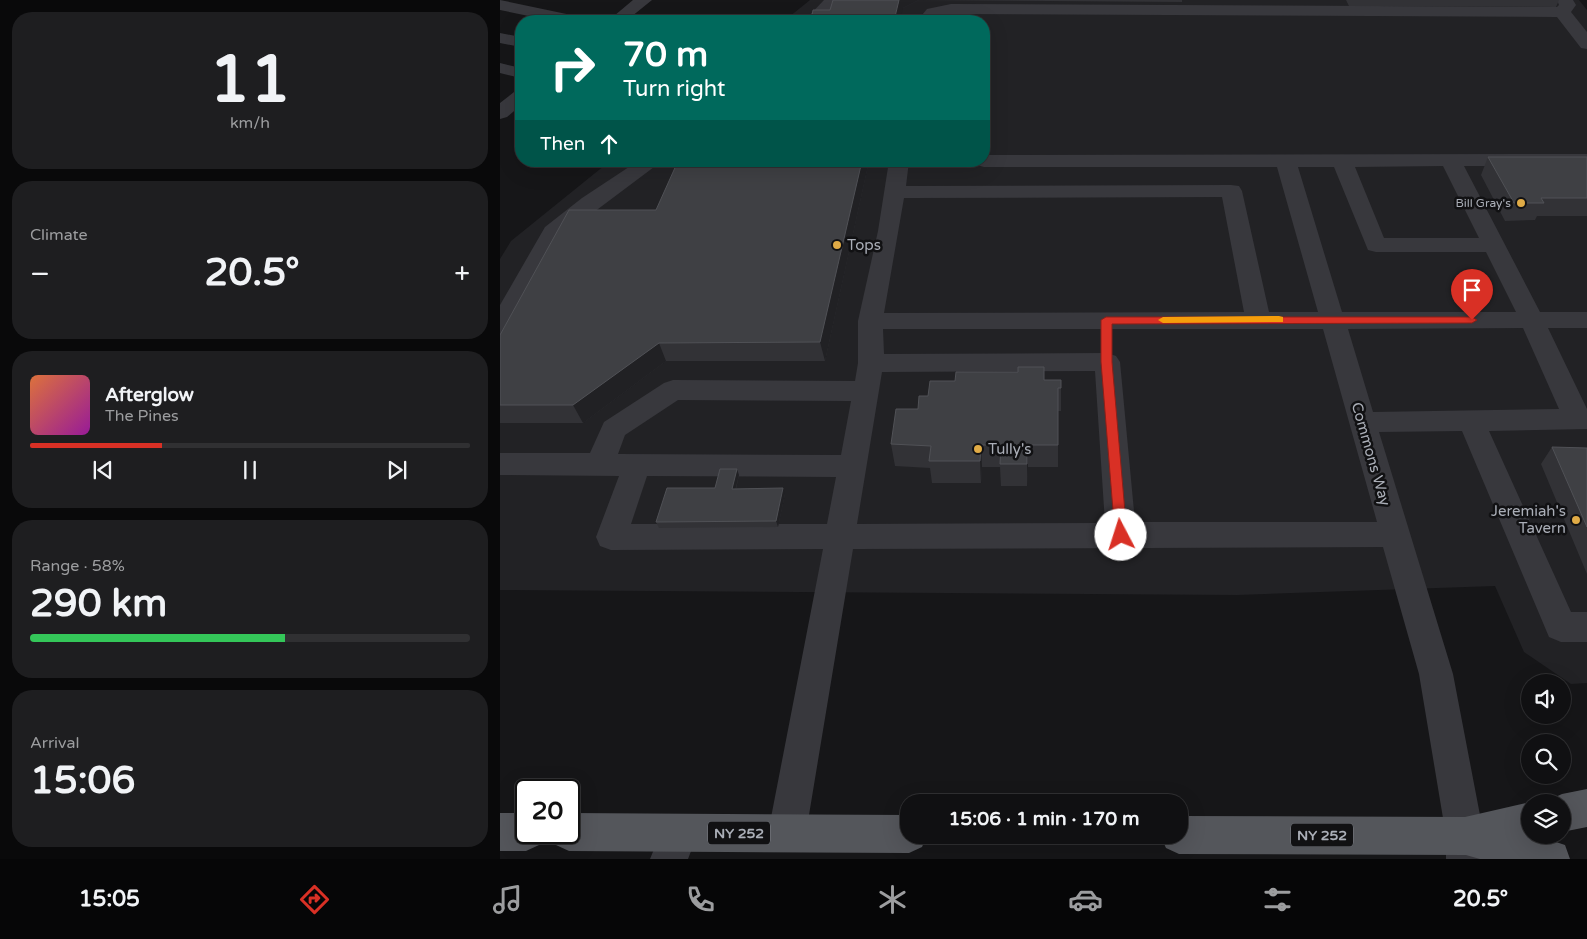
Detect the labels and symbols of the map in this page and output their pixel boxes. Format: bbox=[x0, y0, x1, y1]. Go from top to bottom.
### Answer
place label: Bill Gray's bbox=[1456, 196, 1511, 210]
marker: Bill Gray's bbox=[1515, 197, 1527, 209]
place label: Tops bbox=[847, 236, 881, 254]
marker: Tops bbox=[831, 239, 843, 251]
pin bbox=[1451, 269, 1493, 320]
street label: Commons Way bbox=[1348, 400, 1394, 508]
place label: Tully's bbox=[988, 440, 1031, 458]
marker: Tully's bbox=[972, 443, 984, 455]
place label: Jeremiah's Tavern bbox=[1491, 502, 1566, 537]
position arrow bbox=[1094, 508, 1146, 560]
marker: Jeremiah's Tavern bbox=[1570, 514, 1582, 526]
speed limit sign: 20 bbox=[515, 779, 580, 844]
road number: NY 252 bbox=[708, 821, 770, 844]
road number: NY 252 bbox=[1291, 824, 1353, 846]

